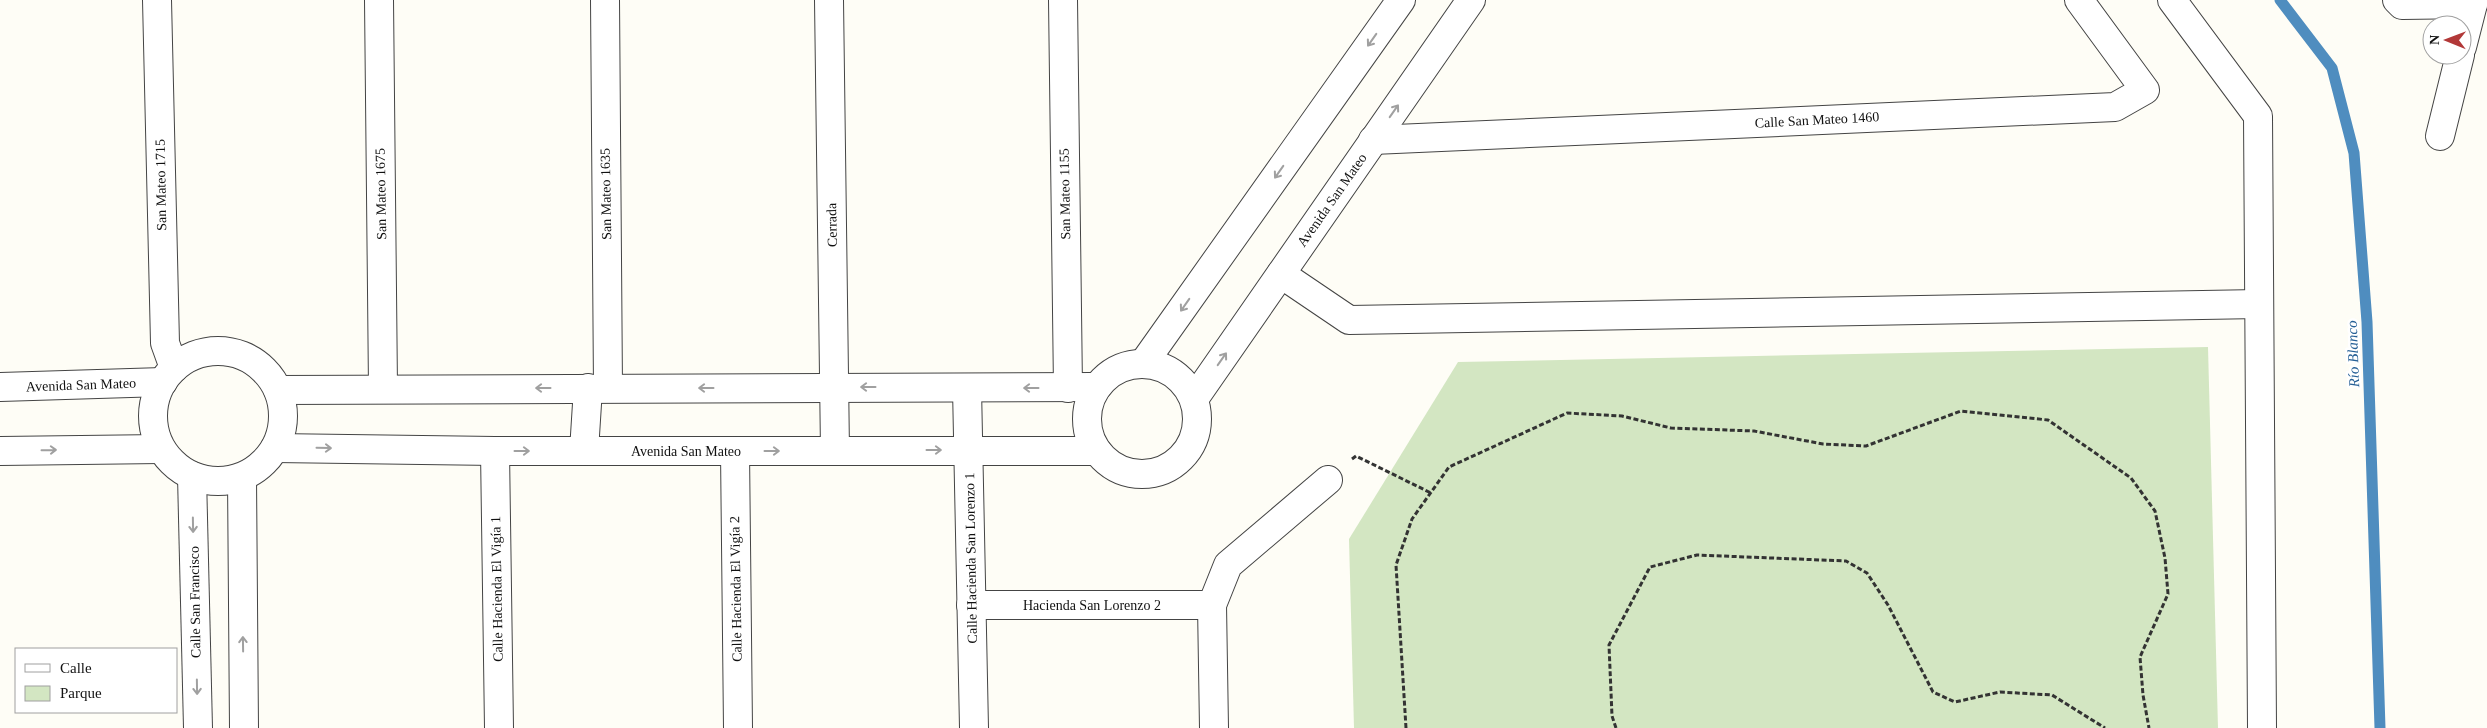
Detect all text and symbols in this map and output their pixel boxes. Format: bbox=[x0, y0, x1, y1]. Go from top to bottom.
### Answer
north arrow bbox=[2422, 15, 2472, 65]
one-way arrow bbox=[1367, 33, 1377, 47]
text: N bbox=[2427, 35, 2442, 45]
one-way arrow bbox=[1389, 104, 1399, 118]
street label: Calle San Mateo 1460 bbox=[1754, 109, 1880, 131]
street label: San Mateo 1715 bbox=[153, 139, 169, 231]
street label: San Mateo 1675 bbox=[373, 148, 389, 240]
street label: San Mateo 1635 bbox=[598, 148, 614, 240]
street label: San Mateo 1155 bbox=[1057, 148, 1073, 240]
street label: Avenida San Mateo bbox=[1294, 151, 1370, 249]
one-way arrow bbox=[1274, 165, 1284, 179]
street label: Cerrada bbox=[824, 202, 840, 247]
one-way arrow bbox=[1180, 298, 1190, 312]
water label: Río Blanco bbox=[2344, 320, 2362, 389]
one-way arrow bbox=[1217, 353, 1227, 367]
street label: Avenida San Mateo bbox=[26, 376, 136, 394]
one-way arrow bbox=[535, 383, 552, 393]
one-way arrow bbox=[698, 383, 714, 393]
one-way arrow bbox=[860, 383, 876, 392]
one-way arrow bbox=[1023, 383, 1039, 393]
one-way arrow bbox=[316, 444, 332, 453]
street label: Avenida San Mateo bbox=[631, 444, 741, 459]
one-way arrow bbox=[40, 445, 56, 455]
one-way arrow bbox=[926, 445, 942, 455]
one-way arrow bbox=[513, 446, 529, 456]
one-way arrow bbox=[763, 446, 779, 456]
street label: Calle Hacienda San Lorenzo 1 bbox=[962, 472, 980, 644]
one-way arrow bbox=[188, 516, 198, 533]
street label: Calle Hacienda El Vigía 1 bbox=[488, 516, 506, 662]
street label: Calle Hacienda El Vigía 2 bbox=[727, 516, 745, 662]
street label: Calle San Francisco bbox=[187, 546, 203, 658]
street label: Hacienda San Lorenzo 2 bbox=[1023, 598, 1161, 613]
one-way arrow bbox=[238, 637, 248, 653]
legend bbox=[15, 648, 178, 713]
text: Calle bbox=[60, 660, 92, 676]
one-way arrow bbox=[192, 679, 201, 695]
text: Parque bbox=[60, 685, 102, 701]

